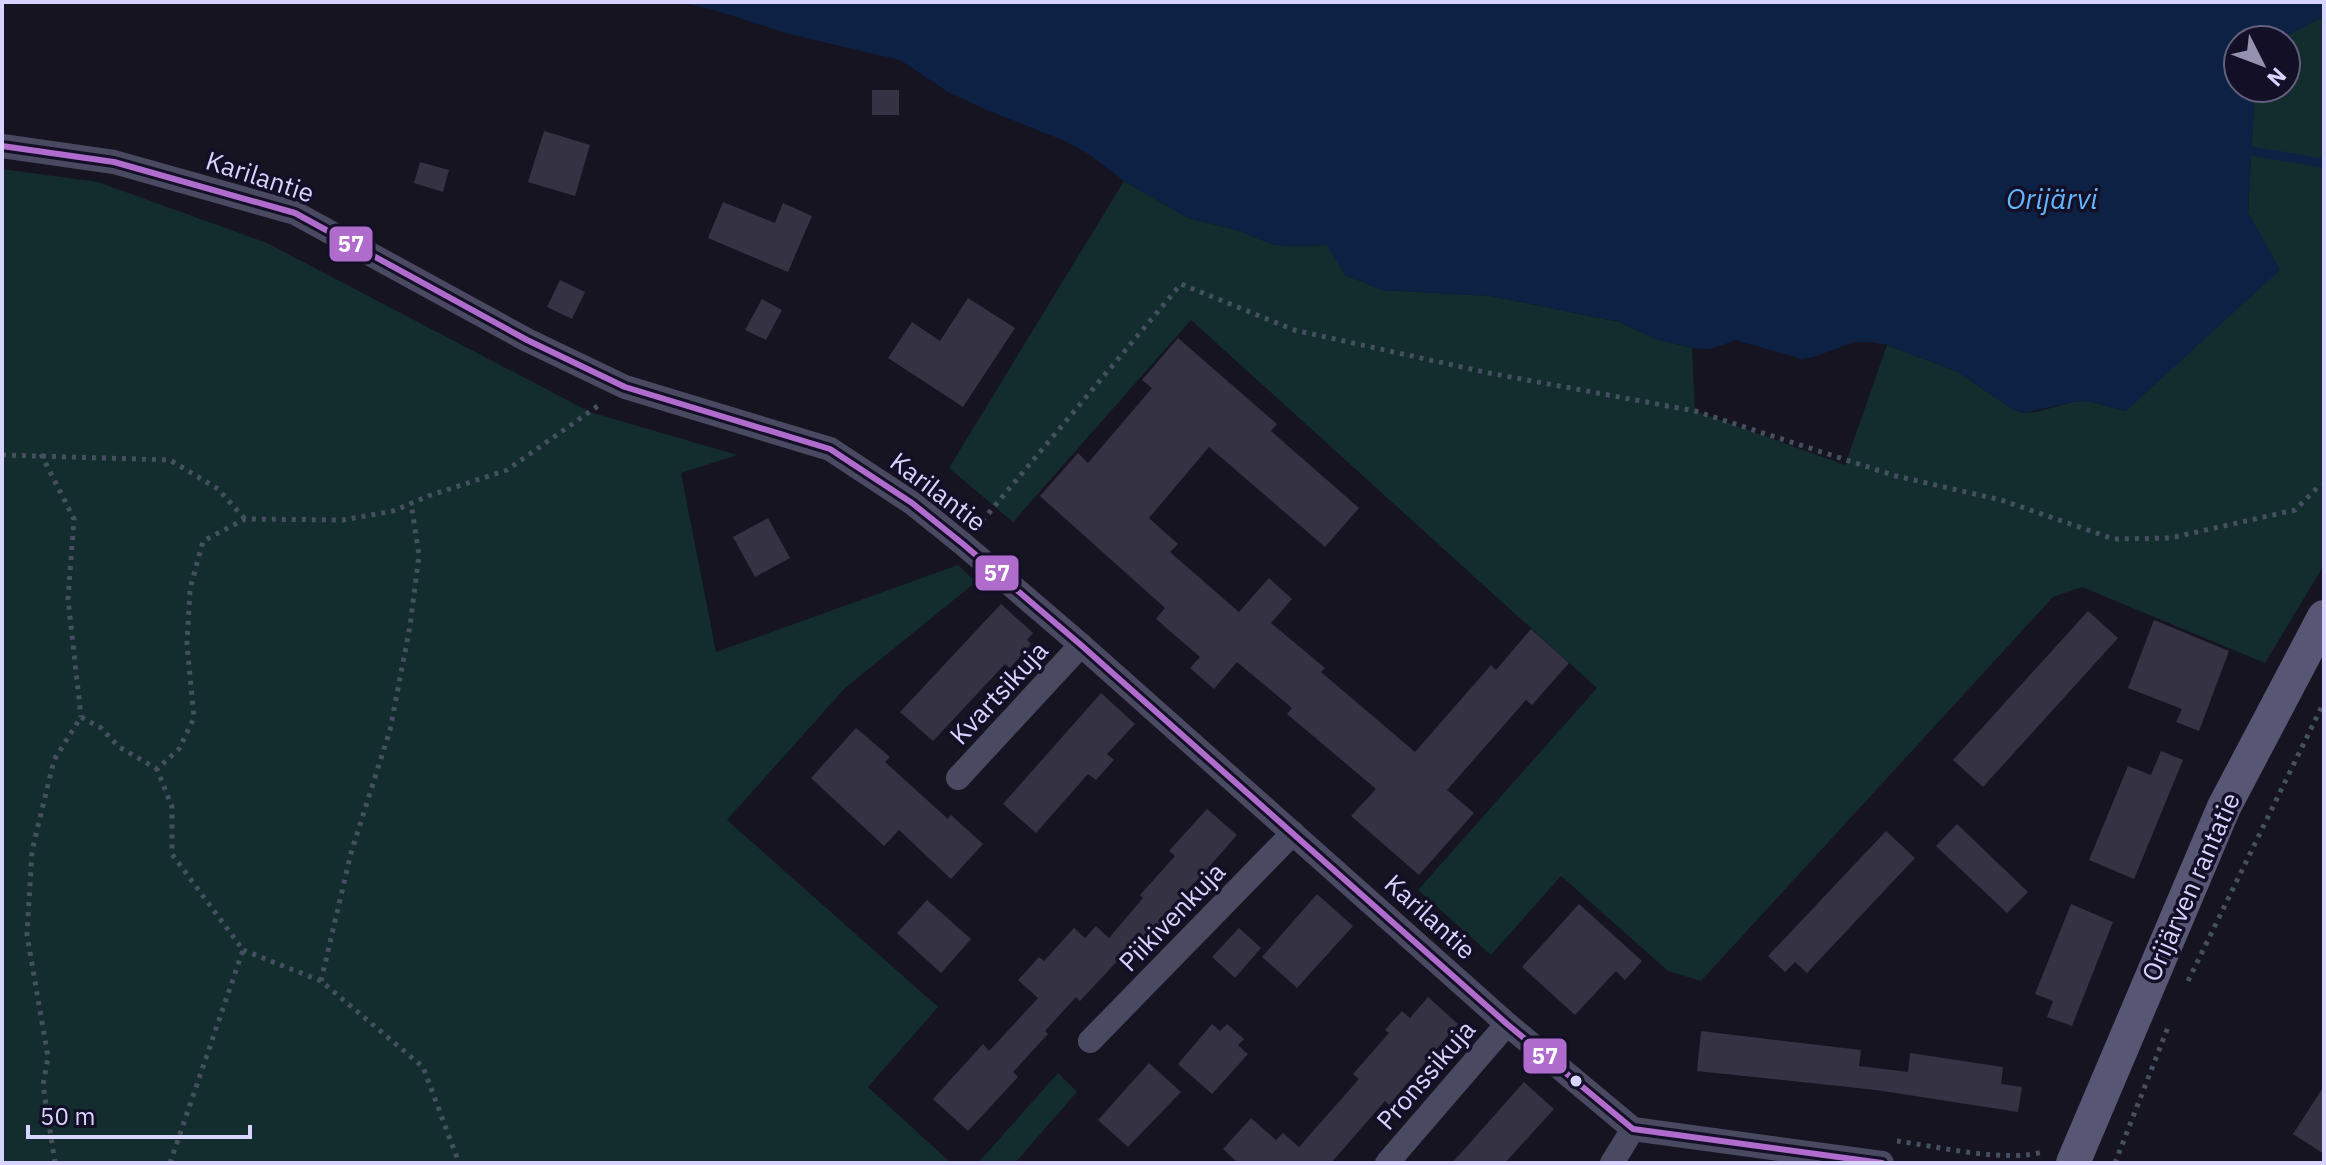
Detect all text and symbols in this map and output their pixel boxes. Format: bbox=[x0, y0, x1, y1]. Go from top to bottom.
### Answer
north arrow bbox=[2222, 24, 2302, 104]
text: N bbox=[2261, 62, 2293, 93]
street label: Karilantie bbox=[202, 143, 319, 209]
water label: Orijärvi bbox=[2006, 180, 2098, 217]
line badge: 57 bbox=[328, 225, 374, 263]
text: 57 bbox=[338, 229, 364, 258]
street label: Karilantie bbox=[884, 444, 993, 538]
line badge: 57 bbox=[974, 554, 1020, 592]
text: 57 bbox=[984, 558, 1010, 587]
street label: Kvartsikuja bbox=[942, 633, 1055, 751]
street label: Orijärven rantatie bbox=[2133, 787, 2247, 986]
street label: Piikivenkuja bbox=[1111, 854, 1232, 978]
street label: Karilantie bbox=[1378, 866, 1484, 966]
street label: Pronssikuja bbox=[1368, 1012, 1482, 1136]
line badge: 57 bbox=[1522, 1037, 1568, 1075]
text: 57 bbox=[1532, 1041, 1558, 1070]
unlabelled marker bbox=[1568, 1073, 1584, 1089]
scale bar bbox=[28, 1089, 250, 1139]
text: 50 m bbox=[40, 1100, 95, 1132]

